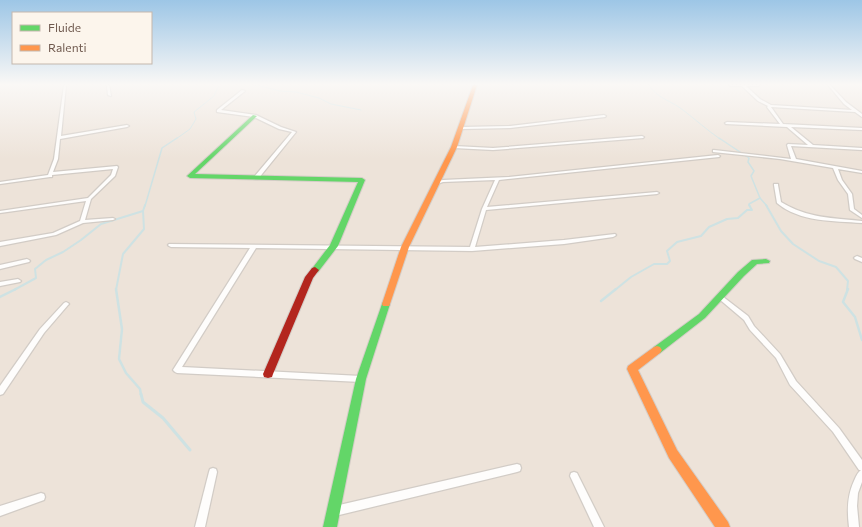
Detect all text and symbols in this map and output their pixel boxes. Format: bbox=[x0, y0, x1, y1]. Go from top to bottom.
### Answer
legend bbox=[12, 12, 152, 64]
text: Fluide bbox=[48, 20, 81, 34]
text: Ralenti bbox=[48, 40, 87, 54]

